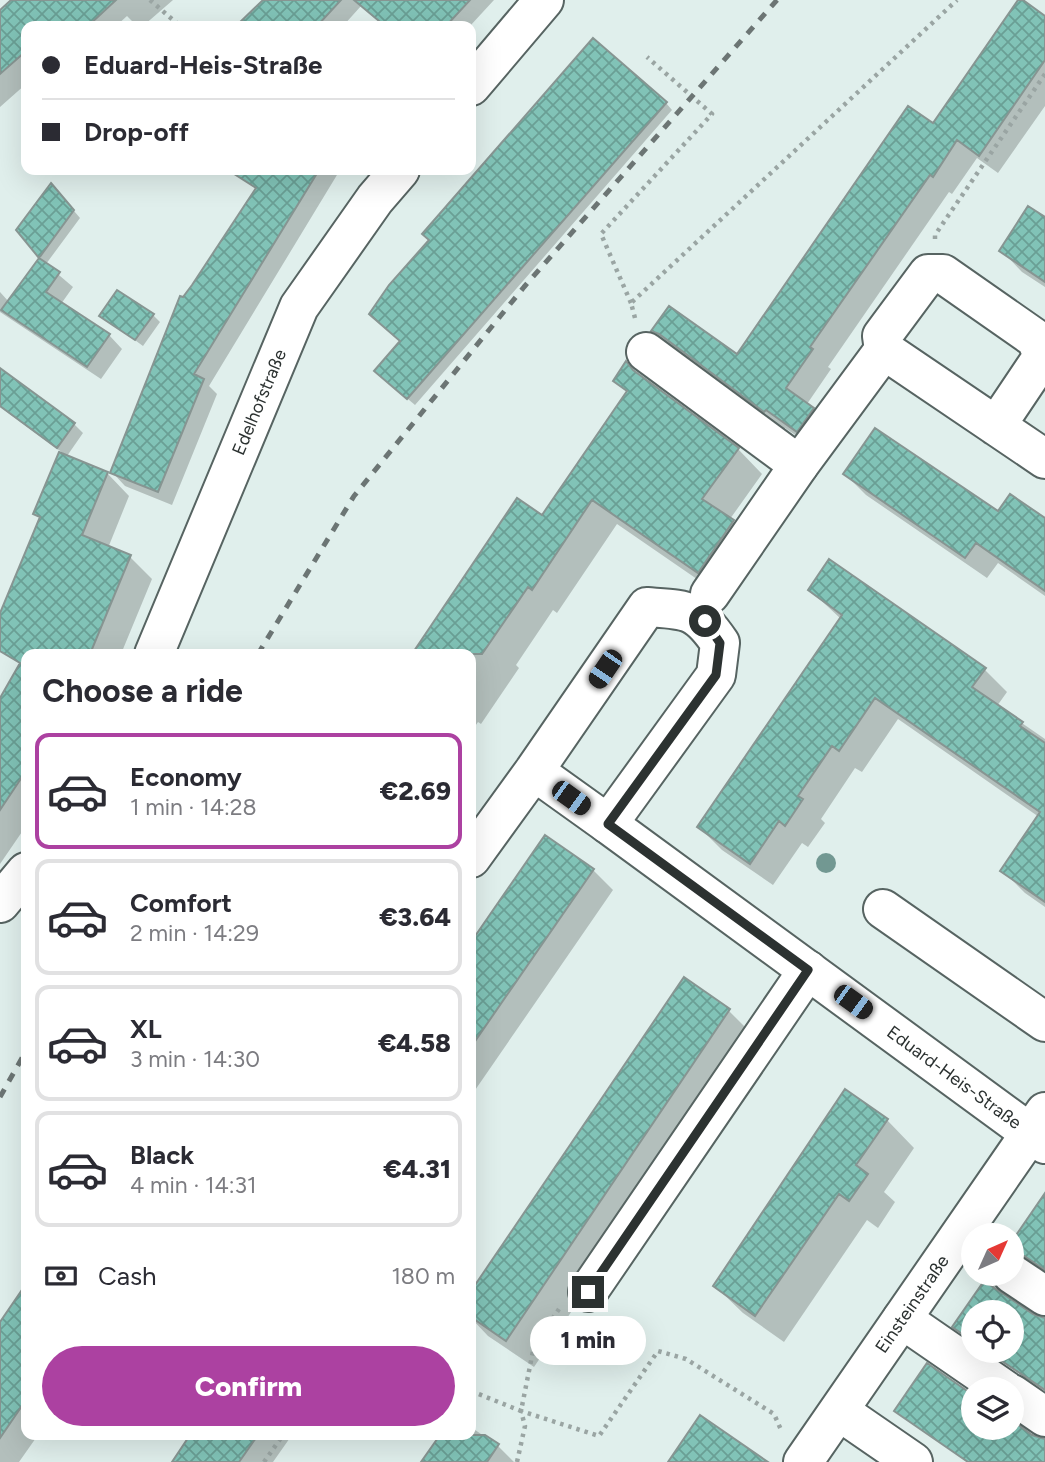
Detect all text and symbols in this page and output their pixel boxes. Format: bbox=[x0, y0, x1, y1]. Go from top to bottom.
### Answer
text: Eduard-Heis-Straße bbox=[84, 49, 322, 81]
text: Drop-off bbox=[84, 116, 189, 148]
street label: Edelhofstraße bbox=[227, 346, 291, 458]
route start bbox=[689, 605, 721, 637]
car bbox=[585, 646, 626, 692]
text: Choose a ride bbox=[42, 672, 243, 710]
icon: car bbox=[46, 760, 109, 823]
text: Economy bbox=[130, 761, 242, 793]
text: €2.69 bbox=[380, 775, 451, 807]
car bbox=[548, 777, 595, 819]
text: 1 min · 14:28 bbox=[130, 793, 257, 821]
icon: car bbox=[46, 886, 109, 949]
text: Comfort bbox=[130, 887, 232, 919]
text: €3.64 bbox=[379, 901, 451, 933]
text: 2 min · 14:29 bbox=[130, 919, 259, 947]
car bbox=[830, 981, 877, 1023]
icon: car bbox=[46, 1012, 109, 1075]
text: XL bbox=[130, 1013, 162, 1045]
street label: Eduard-Heis-Straße bbox=[883, 1021, 1026, 1134]
text: €4.58 bbox=[378, 1027, 451, 1059]
text: 3 min · 14:30 bbox=[130, 1045, 260, 1073]
icon: car bbox=[46, 1138, 109, 1201]
text: Black bbox=[130, 1139, 194, 1171]
text: €4.31 bbox=[383, 1153, 451, 1185]
text: 4 min · 14:31 bbox=[130, 1171, 257, 1199]
north arrow bbox=[961, 1223, 1024, 1286]
map controls bbox=[961, 1223, 1024, 1440]
street label: Einsteinstraße bbox=[871, 1251, 954, 1357]
icon: cash bbox=[42, 1257, 80, 1295]
text: Cash bbox=[98, 1260, 157, 1292]
text: 180 m bbox=[391, 1262, 455, 1290]
route end bbox=[572, 1276, 604, 1308]
button: locate bbox=[961, 1300, 1024, 1363]
callout: 1 min bbox=[530, 1316, 646, 1366]
text: 1 min bbox=[561, 1326, 615, 1354]
button: Confirm bbox=[42, 1346, 455, 1426]
button: layers bbox=[961, 1377, 1024, 1440]

